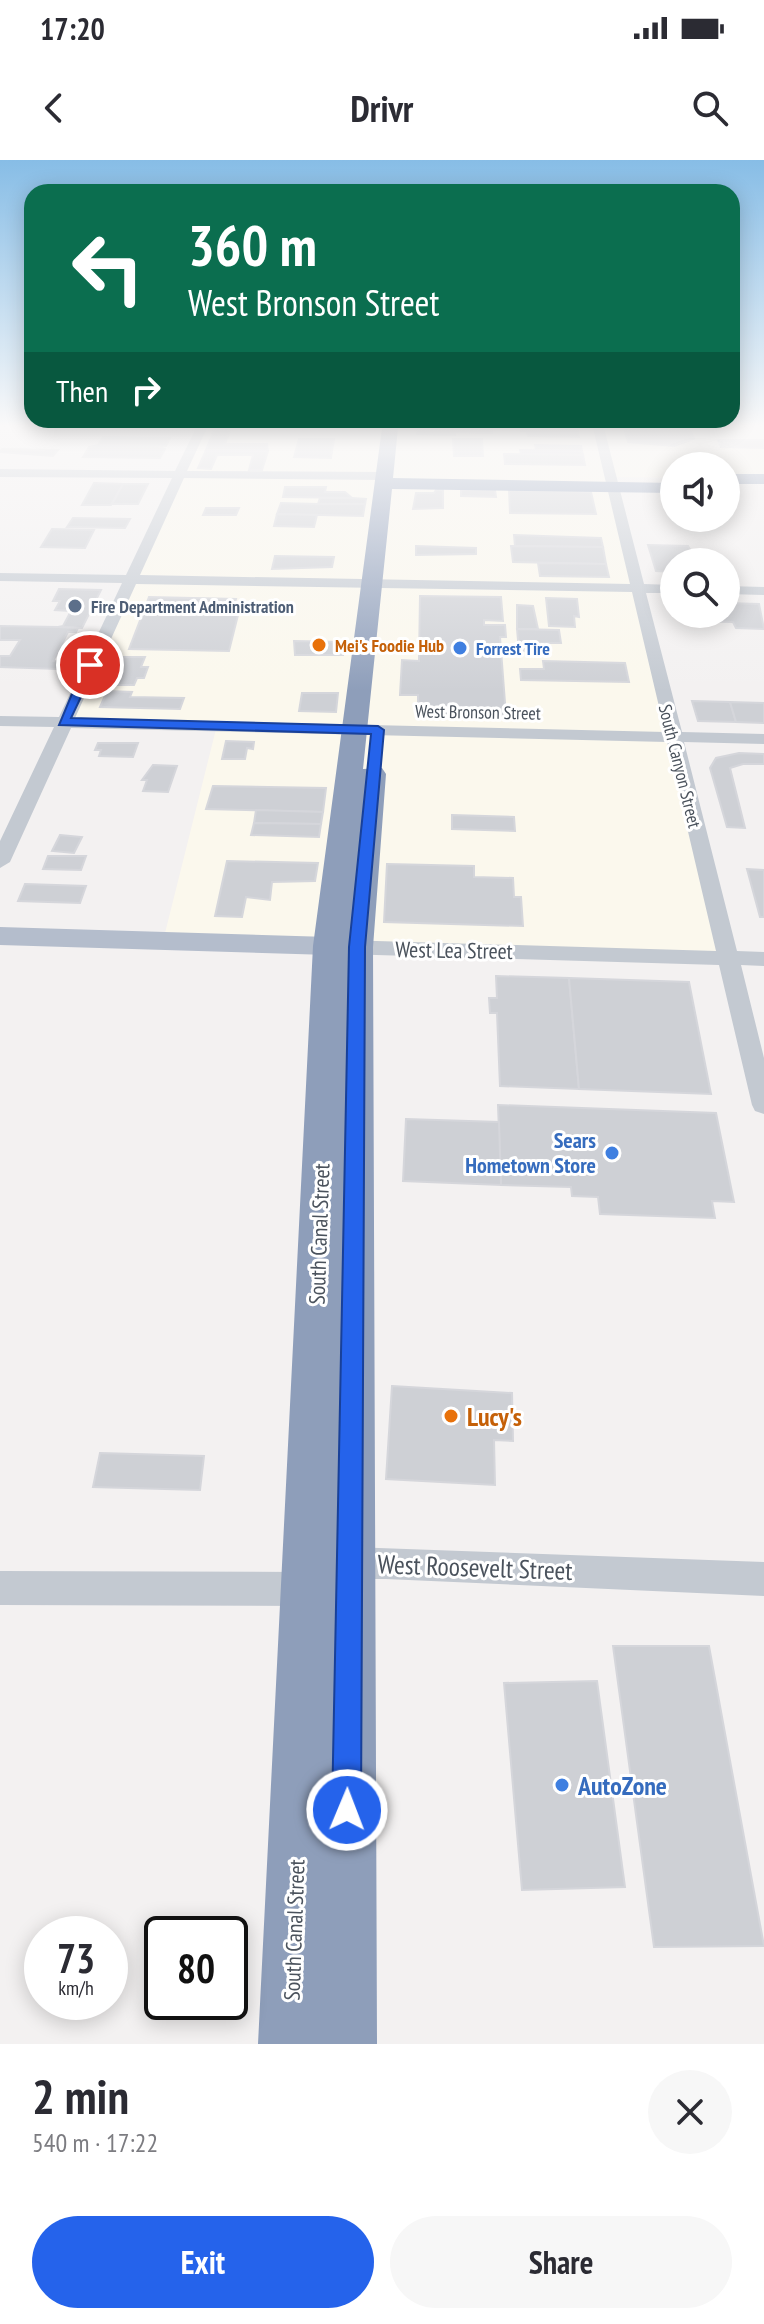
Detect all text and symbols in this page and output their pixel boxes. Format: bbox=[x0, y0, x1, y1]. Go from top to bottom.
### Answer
text: 17:20 bbox=[40, 9, 105, 48]
text: Drivr bbox=[351, 85, 413, 132]
icon: back bbox=[32, 86, 76, 130]
icon: search bbox=[688, 86, 732, 130]
text: 360 m bbox=[188, 209, 317, 281]
icon: left bbox=[56, 216, 160, 320]
text: West Bronson Street bbox=[188, 279, 439, 326]
icon: right bbox=[124, 368, 168, 412]
text: Then bbox=[56, 371, 108, 410]
map controls bbox=[660, 452, 740, 628]
button: sound bbox=[660, 452, 740, 532]
button: search bbox=[660, 548, 740, 628]
place label: Fire Department Administration bbox=[91, 595, 294, 618]
marker: Fire Department Administration bbox=[66, 597, 84, 615]
pin bbox=[56, 631, 124, 699]
place label: Mei's Foodie Hub bbox=[335, 634, 444, 657]
marker: Mei's Foodie Hub bbox=[310, 636, 328, 654]
place label: Forrest Tire bbox=[476, 637, 550, 660]
marker: Forrest Tire bbox=[451, 639, 469, 657]
icon: arrive bbox=[68, 643, 112, 687]
street label: West Bronson Street bbox=[415, 699, 541, 725]
street label: South Canyon Street bbox=[654, 702, 706, 830]
street label: West Lea Street bbox=[395, 935, 513, 965]
place label: Sears Hometown Store bbox=[465, 1126, 596, 1179]
marker: Sears Hometown Store bbox=[603, 1144, 621, 1162]
street label: South Canal Street bbox=[303, 1163, 335, 1305]
place label: Lucy's bbox=[467, 1400, 522, 1433]
marker: Lucy's bbox=[442, 1407, 460, 1425]
street label: West Roosevelt Street bbox=[377, 1547, 573, 1587]
position arrow bbox=[305, 1768, 389, 1852]
place label: AutoZone bbox=[577, 1769, 667, 1802]
marker: AutoZone bbox=[553, 1776, 571, 1794]
street label: South Canal Street bbox=[278, 1859, 310, 2001]
speed limit sign: 80 bbox=[144, 1916, 248, 2020]
text: 73 bbox=[57, 1932, 95, 1984]
text: km/h bbox=[58, 1975, 94, 2001]
text: 2 min bbox=[32, 2065, 129, 2127]
button: close bbox=[648, 2070, 732, 2154]
text: 540 m · 17:22 bbox=[32, 2126, 158, 2159]
button: Exit bbox=[32, 2216, 374, 2308]
button: Share bbox=[390, 2216, 732, 2308]

